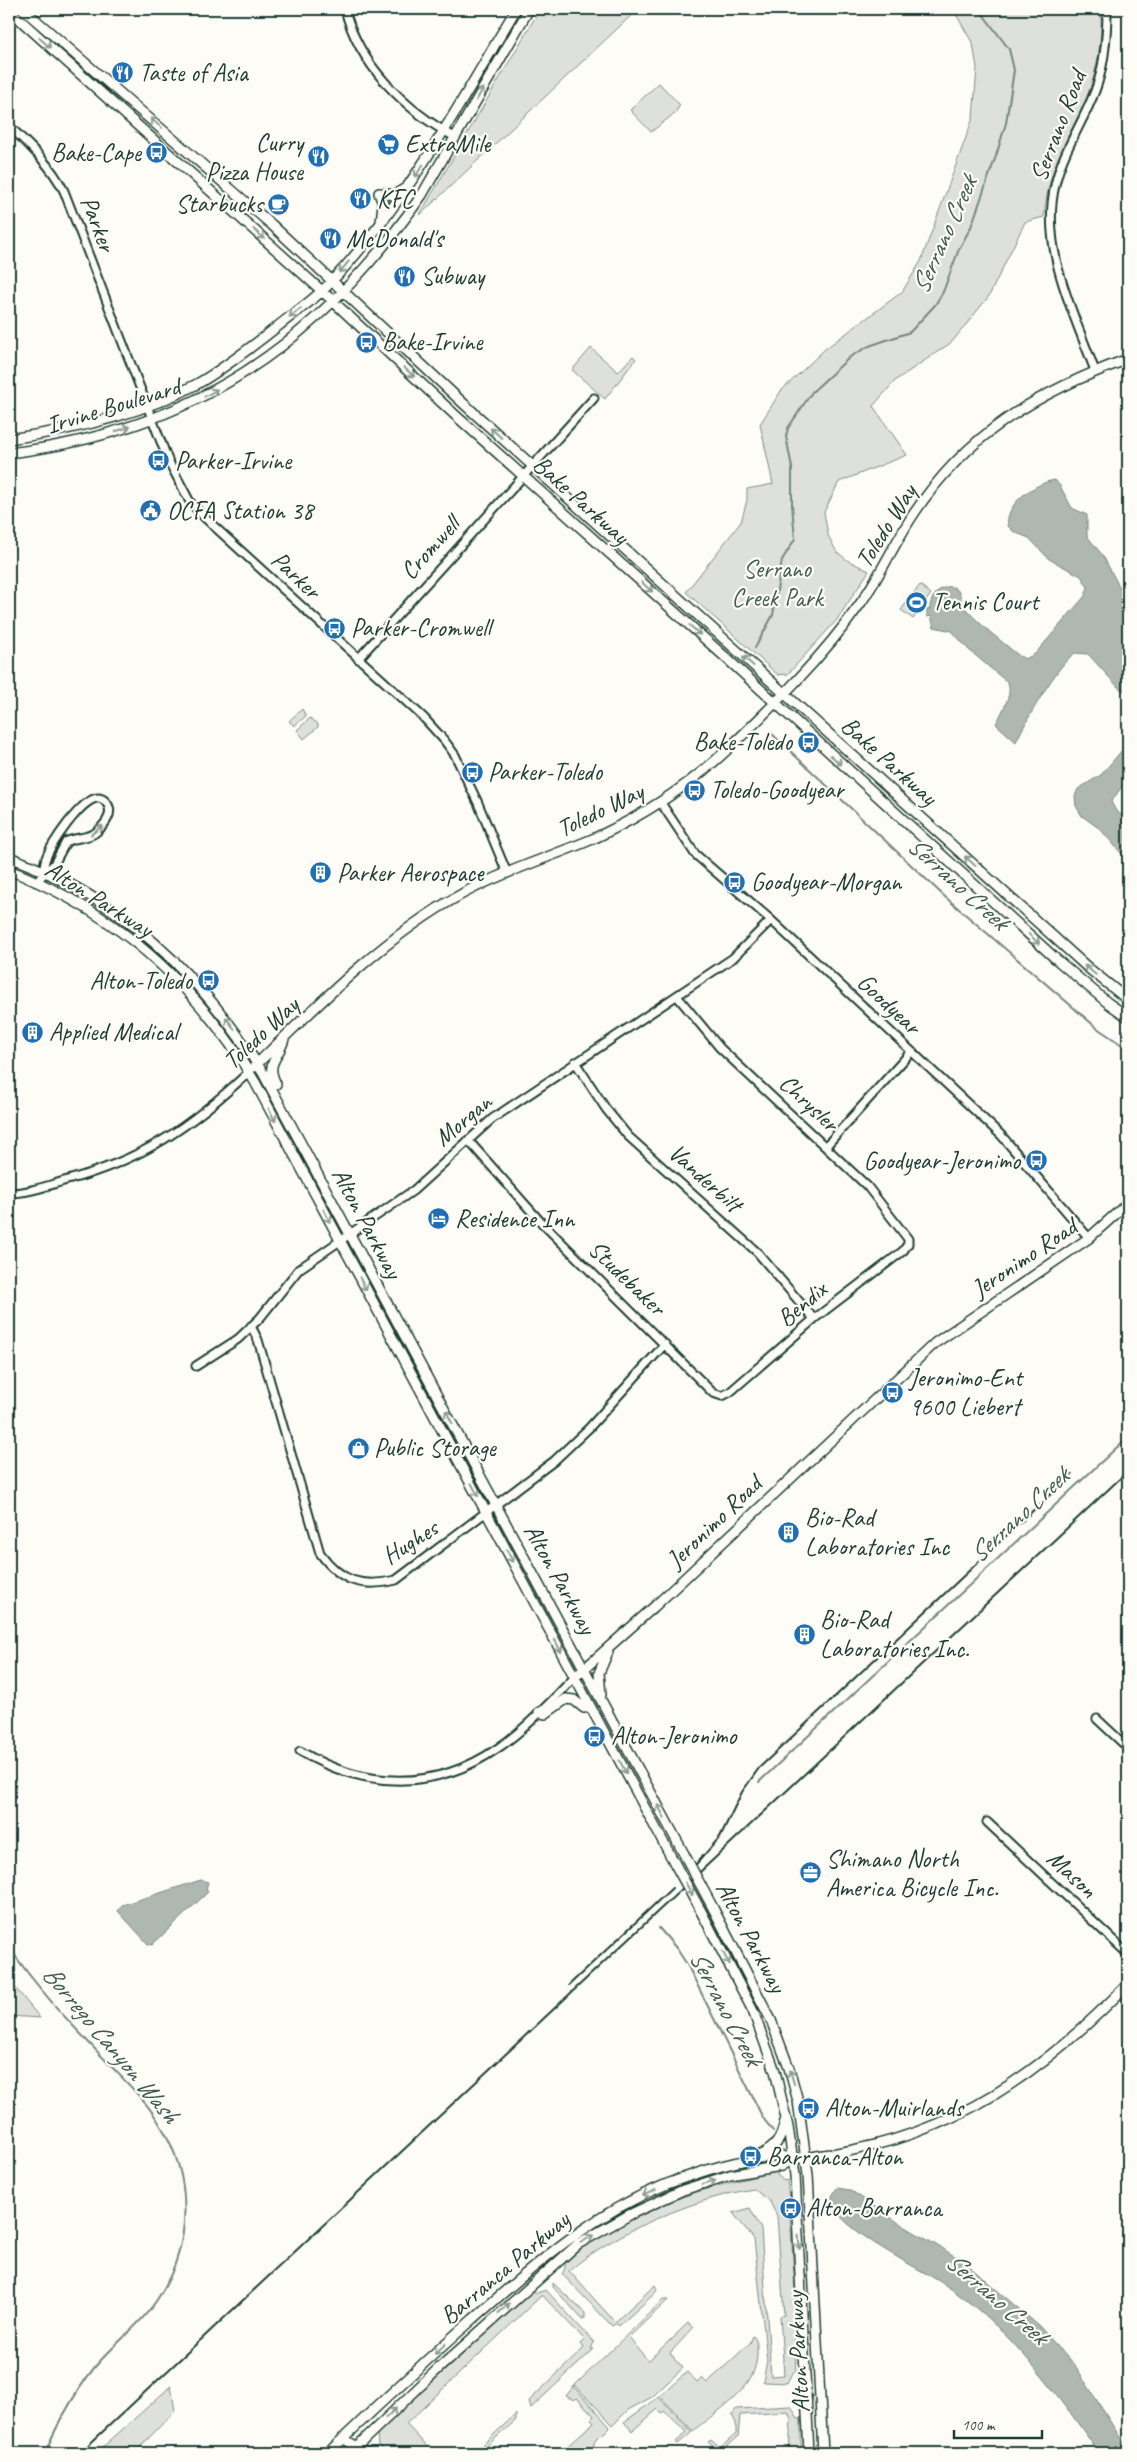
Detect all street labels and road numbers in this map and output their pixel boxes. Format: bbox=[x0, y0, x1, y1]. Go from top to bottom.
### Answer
street label: Serrano Road bbox=[1022, 62, 1095, 186]
street label: Parker bbox=[73, 192, 124, 258]
street label: Irvine Boulevard bbox=[42, 369, 188, 441]
street label: Bake Parkway bbox=[526, 448, 637, 553]
street label: Toledo Way bbox=[848, 476, 925, 574]
street label: Cromwell bbox=[393, 506, 470, 586]
street label: Parker bbox=[264, 544, 329, 607]
street label: Bake Parkway bbox=[834, 709, 945, 814]
street label: Toledo Way bbox=[551, 774, 651, 845]
street label: Alton Parkway bbox=[39, 853, 161, 946]
street label: Goodyear bbox=[850, 966, 929, 1043]
street label: Toledo Way bbox=[216, 988, 308, 1076]
street label: Chrysler bbox=[772, 1067, 847, 1140]
street label: Morgan bbox=[427, 1085, 500, 1153]
street label: Vanderbilt bbox=[662, 1137, 751, 1222]
street label: Alton Parkway bbox=[324, 1162, 411, 1286]
street label: Jeronimo Road bbox=[964, 1209, 1086, 1305]
street label: Studebaker bbox=[581, 1233, 674, 1324]
street label: Bendix bbox=[770, 1272, 835, 1334]
street label: Jeronimo Road bbox=[659, 1466, 771, 1576]
street label: Hughes bbox=[376, 1511, 446, 1572]
street label: Alton Parkway bbox=[517, 1518, 605, 1642]
street label: Mason bbox=[1040, 1843, 1104, 1906]
street label: Alton Parkway bbox=[708, 1876, 795, 2000]
street label: Barranca Parkway bbox=[434, 2204, 578, 2332]
street label: Alton Parkway bbox=[779, 2288, 817, 2413]

